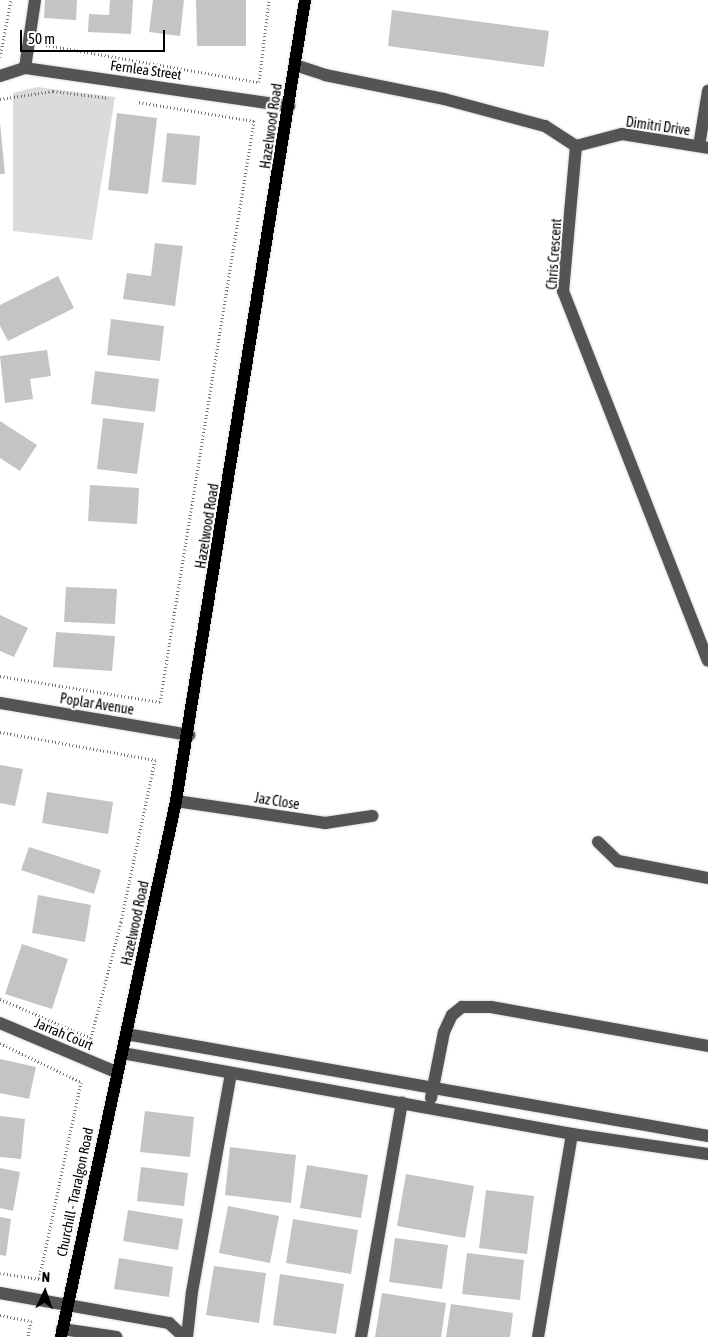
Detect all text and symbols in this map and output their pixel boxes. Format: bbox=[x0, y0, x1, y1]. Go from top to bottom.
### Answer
scale bar bbox=[22, 20, 168, 52]
text: 50 m bbox=[28, 30, 55, 47]
street label: Fernlea Street bbox=[109, 57, 183, 83]
street label: Hazelwood Road bbox=[257, 82, 285, 170]
street label: Dimitri Drive bbox=[625, 113, 691, 139]
street label: Chris Crescent bbox=[543, 218, 565, 290]
street label: Hazelwood Road bbox=[192, 482, 222, 570]
street label: Poplar Avenue bbox=[59, 690, 135, 718]
street label: Jaz Close bbox=[253, 789, 301, 813]
street label: Hazelwood Road bbox=[118, 879, 152, 967]
street label: Jarrah Court bbox=[32, 1014, 96, 1054]
street label: Churchill - Traralgon Road bbox=[53, 1126, 97, 1258]
north arrow bbox=[20, 1267, 70, 1317]
text: N bbox=[41, 1269, 50, 1285]

